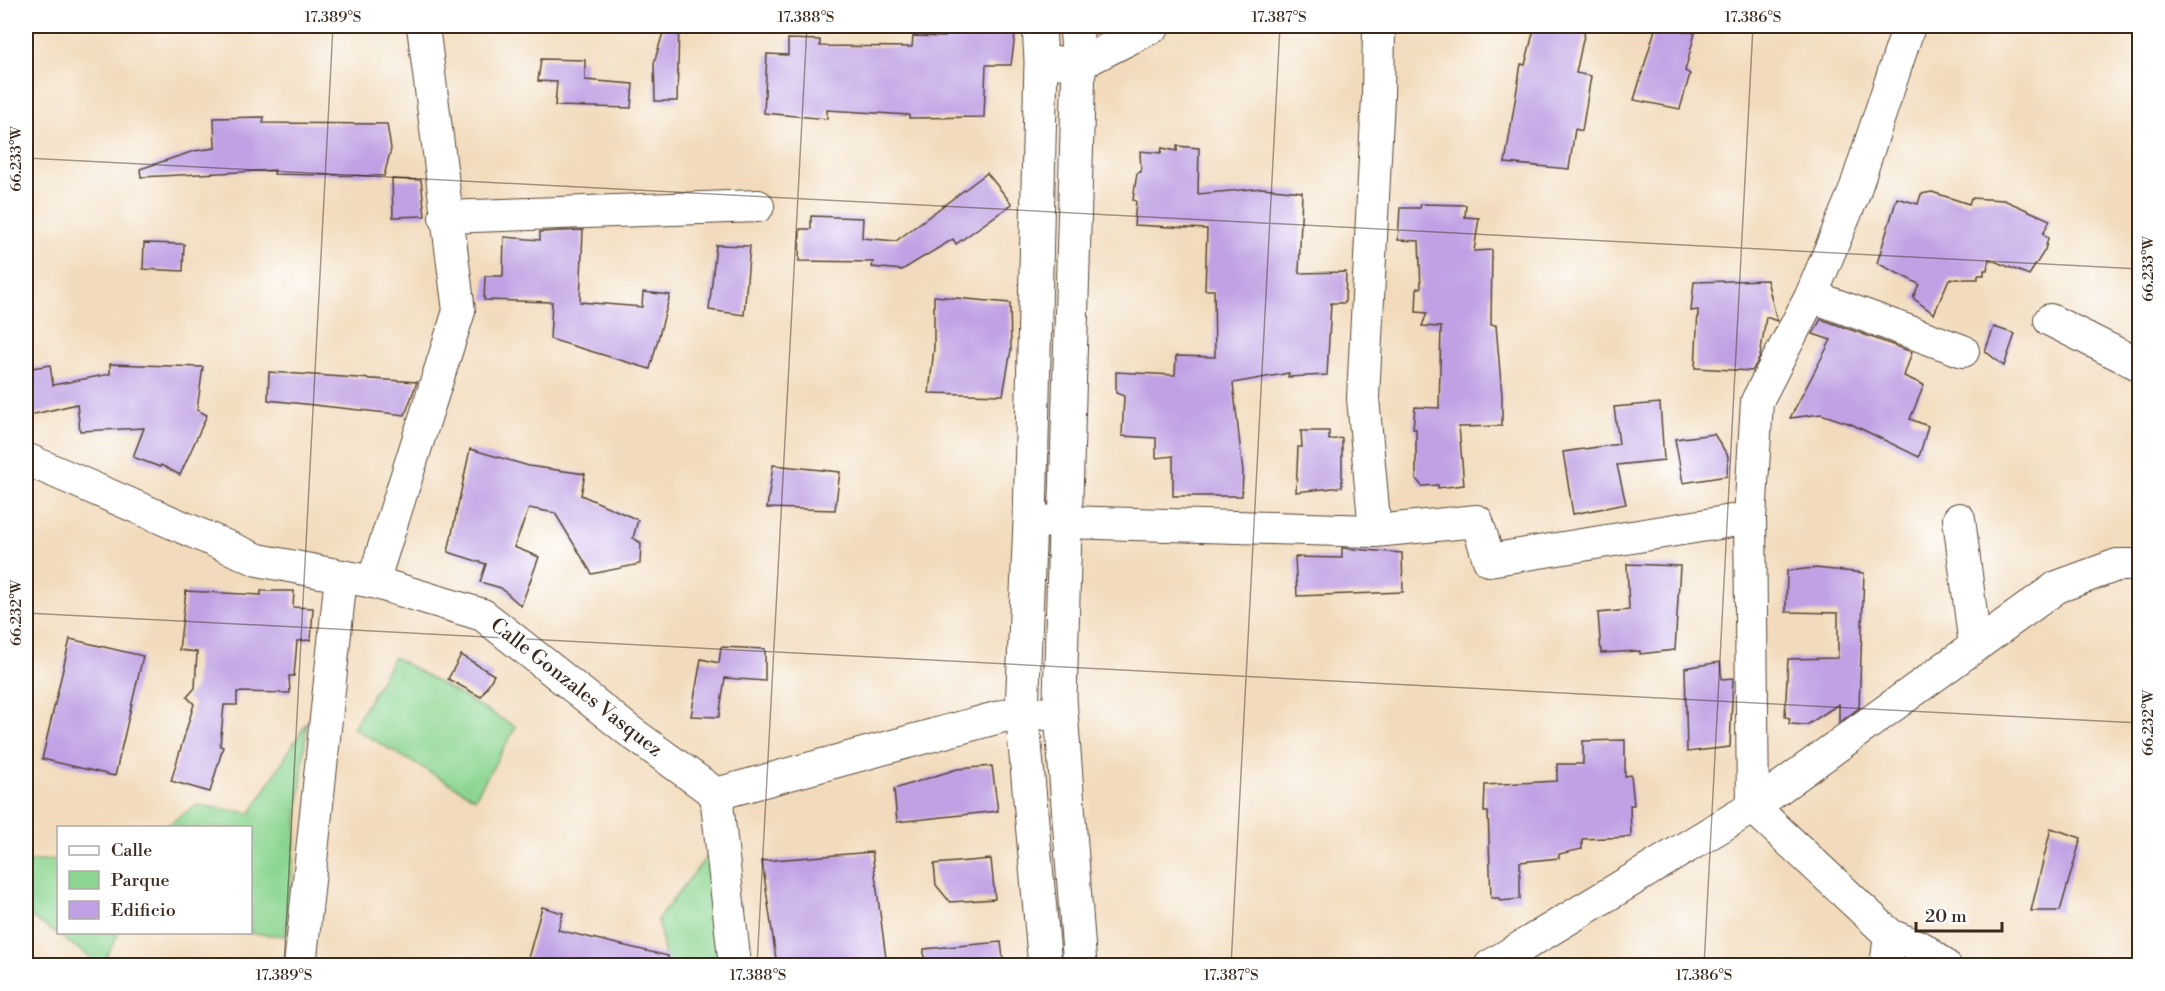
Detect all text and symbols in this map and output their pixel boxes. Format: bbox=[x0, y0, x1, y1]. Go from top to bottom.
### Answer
text: 17.389°S bbox=[305, 8, 361, 27]
text: 17.388°S bbox=[778, 8, 834, 27]
text: 17.387°S bbox=[1251, 8, 1307, 27]
text: 17.386°S bbox=[1725, 8, 1781, 27]
text: 66.233°W bbox=[7, 126, 26, 192]
text: 66.233°W bbox=[2139, 236, 2158, 302]
text: 66.232°W bbox=[7, 580, 26, 646]
street label: Calle Gonzales Vasquez bbox=[485, 613, 667, 763]
text: 66.232°W bbox=[2139, 690, 2158, 756]
legend bbox=[57, 826, 252, 934]
text: Calle bbox=[111, 839, 152, 862]
text: Parque bbox=[111, 869, 170, 892]
scale bar bbox=[1916, 895, 2002, 933]
text: Edificio bbox=[111, 899, 176, 922]
text: 20 m bbox=[1925, 905, 1967, 928]
text: 17.389°S bbox=[256, 966, 312, 985]
text: 17.388°S bbox=[730, 966, 786, 985]
text: 17.387°S bbox=[1203, 966, 1259, 985]
text: 17.386°S bbox=[1676, 966, 1732, 985]

